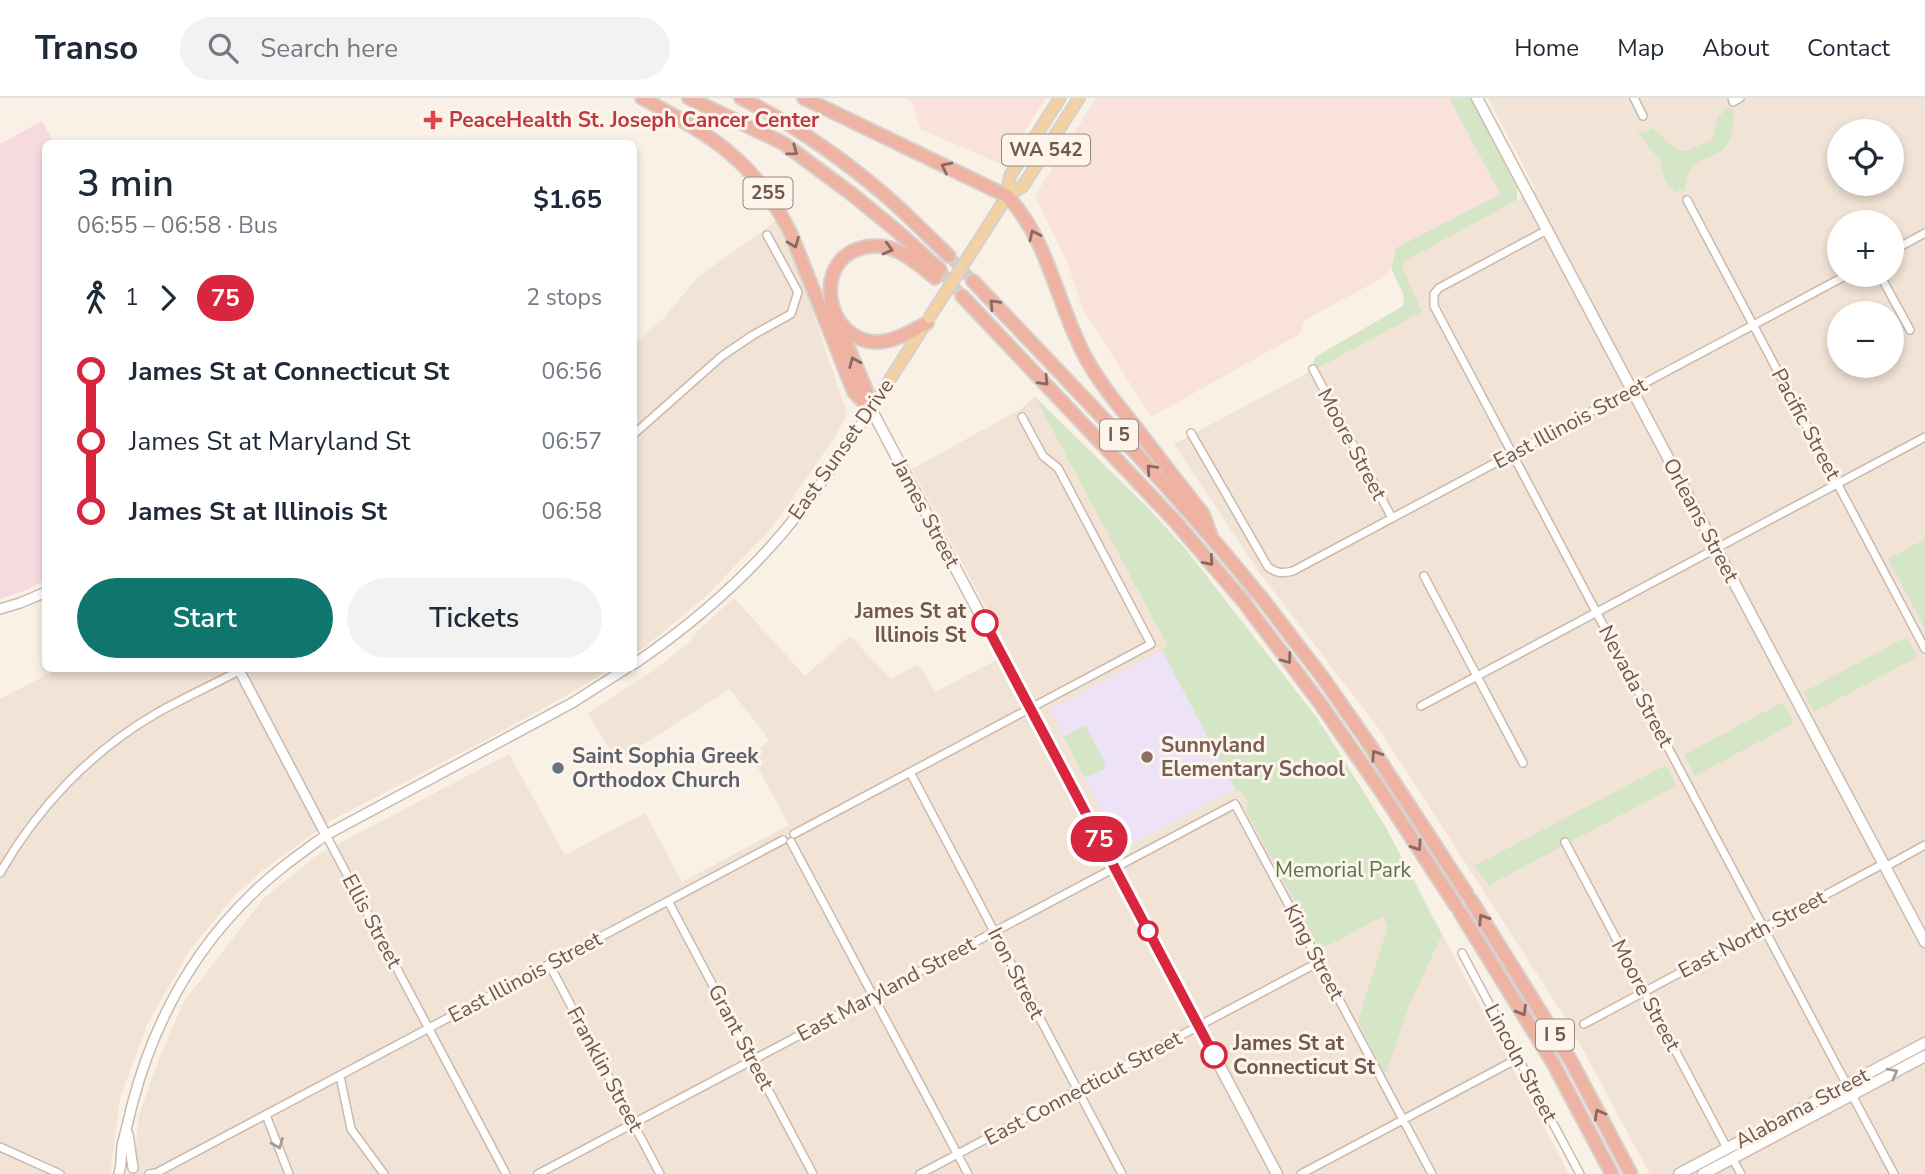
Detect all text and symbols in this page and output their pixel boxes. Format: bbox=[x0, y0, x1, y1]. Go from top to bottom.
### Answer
search box bbox=[180, 17, 670, 80]
text: Transo bbox=[35, 26, 138, 71]
icon: search bbox=[204, 29, 242, 67]
text: Search here bbox=[260, 31, 398, 66]
text: Home bbox=[1514, 32, 1579, 64]
text: Map bbox=[1617, 32, 1664, 64]
text: About bbox=[1702, 32, 1769, 64]
text: Contact bbox=[1807, 32, 1890, 64]
place label: PeaceHealth St. Joseph Cancer Center bbox=[449, 106, 820, 134]
marker: PeaceHealth St. Joseph Cancer Center bbox=[423, 110, 443, 130]
map controls bbox=[1827, 119, 1904, 378]
button: locate bbox=[1827, 119, 1904, 196]
road number: WA 542 bbox=[1002, 134, 1090, 166]
one-way arrow bbox=[785, 143, 798, 155]
text: 3 min bbox=[77, 158, 174, 209]
one-way arrow bbox=[941, 161, 953, 175]
road number: 255 bbox=[744, 178, 792, 208]
text: $1.65 bbox=[533, 182, 602, 217]
text: 06:55 – 06:58 · Bus bbox=[77, 210, 278, 241]
button: + bbox=[1827, 210, 1904, 287]
one-way arrow bbox=[1028, 230, 1042, 242]
one-way arrow bbox=[786, 235, 800, 248]
one-way arrow bbox=[881, 241, 893, 255]
icon: walk bbox=[77, 279, 115, 317]
icon: forward bbox=[149, 279, 187, 317]
text: 1 bbox=[125, 282, 139, 313]
text: 75 bbox=[211, 282, 240, 314]
text: 2 stops bbox=[526, 282, 602, 313]
one-way arrow bbox=[990, 299, 1003, 312]
button: − bbox=[1827, 301, 1904, 378]
text: James St at Connecticut St bbox=[129, 354, 449, 389]
text: 06:56 bbox=[542, 356, 602, 387]
one-way arrow bbox=[849, 357, 863, 369]
street label: Pacific Street bbox=[1765, 363, 1847, 485]
street label: East Illinois Street bbox=[1488, 370, 1652, 475]
street label: East Sunset Drive bbox=[782, 373, 900, 525]
one-way arrow bbox=[1035, 373, 1048, 386]
street label: Moore Street bbox=[1311, 383, 1393, 505]
road number: I 5 bbox=[1100, 420, 1138, 450]
text: James St at Maryland St bbox=[129, 424, 410, 459]
text: 06:57 bbox=[542, 426, 602, 457]
street label: James Street bbox=[885, 453, 967, 573]
street label: Orleans Street bbox=[1657, 453, 1746, 588]
one-way arrow bbox=[1146, 464, 1159, 477]
text: James St at Illinois St bbox=[129, 494, 387, 529]
text: 06:58 bbox=[542, 496, 602, 527]
one-way arrow bbox=[1201, 553, 1213, 566]
button: Start bbox=[77, 578, 333, 658]
button: Tickets bbox=[347, 578, 602, 658]
place label: James St at Illinois St bbox=[854, 597, 967, 649]
marker: James St at Illinois St bbox=[972, 610, 998, 636]
street label: Nevada Street bbox=[1592, 620, 1680, 752]
one-way arrow bbox=[1279, 651, 1292, 664]
place label: Sunnyland Elementary School bbox=[1161, 731, 1345, 783]
place label: Saint Sophia Greek Orthodox Church bbox=[572, 742, 759, 794]
marker: Sunnyland Elementary School bbox=[1139, 749, 1155, 765]
one-way arrow bbox=[1371, 749, 1384, 762]
marker: Saint Sophia Greek Orthodox Church bbox=[550, 760, 566, 776]
line badge: 75 bbox=[1068, 816, 1130, 862]
text: 75 bbox=[1085, 823, 1113, 855]
one-way arrow bbox=[1409, 838, 1421, 851]
park label: Memorial Park bbox=[1275, 856, 1411, 884]
street label: Ellis Street bbox=[336, 869, 409, 973]
street label: East North Street bbox=[1673, 883, 1831, 985]
street label: King Street bbox=[1277, 899, 1351, 1005]
one-way arrow bbox=[1478, 913, 1491, 926]
unlabelled marker bbox=[1138, 921, 1158, 941]
street label: Iron Street bbox=[981, 923, 1051, 1024]
street label: East Illinois Street bbox=[443, 924, 607, 1029]
street label: East Maryland Street bbox=[792, 930, 981, 1048]
street label: Moore Street bbox=[1605, 934, 1687, 1056]
street label: Grant Street bbox=[701, 979, 781, 1095]
street label: Lincoln Street bbox=[1478, 999, 1564, 1128]
street label: Franklin Street bbox=[560, 1002, 650, 1137]
one-way arrow bbox=[1514, 1004, 1527, 1017]
road number: I 5 bbox=[1536, 1020, 1574, 1051]
street label: East Connecticut Street bbox=[979, 1024, 1187, 1152]
place label: James St at Connecticut St bbox=[1232, 1029, 1376, 1081]
marker: James St at Connecticut St bbox=[1201, 1042, 1227, 1068]
street label: Alabama Street bbox=[1730, 1061, 1874, 1155]
one-way arrow bbox=[1886, 1068, 1898, 1081]
one-way arrow bbox=[1594, 1109, 1608, 1121]
one-way arrow bbox=[270, 1138, 284, 1150]

